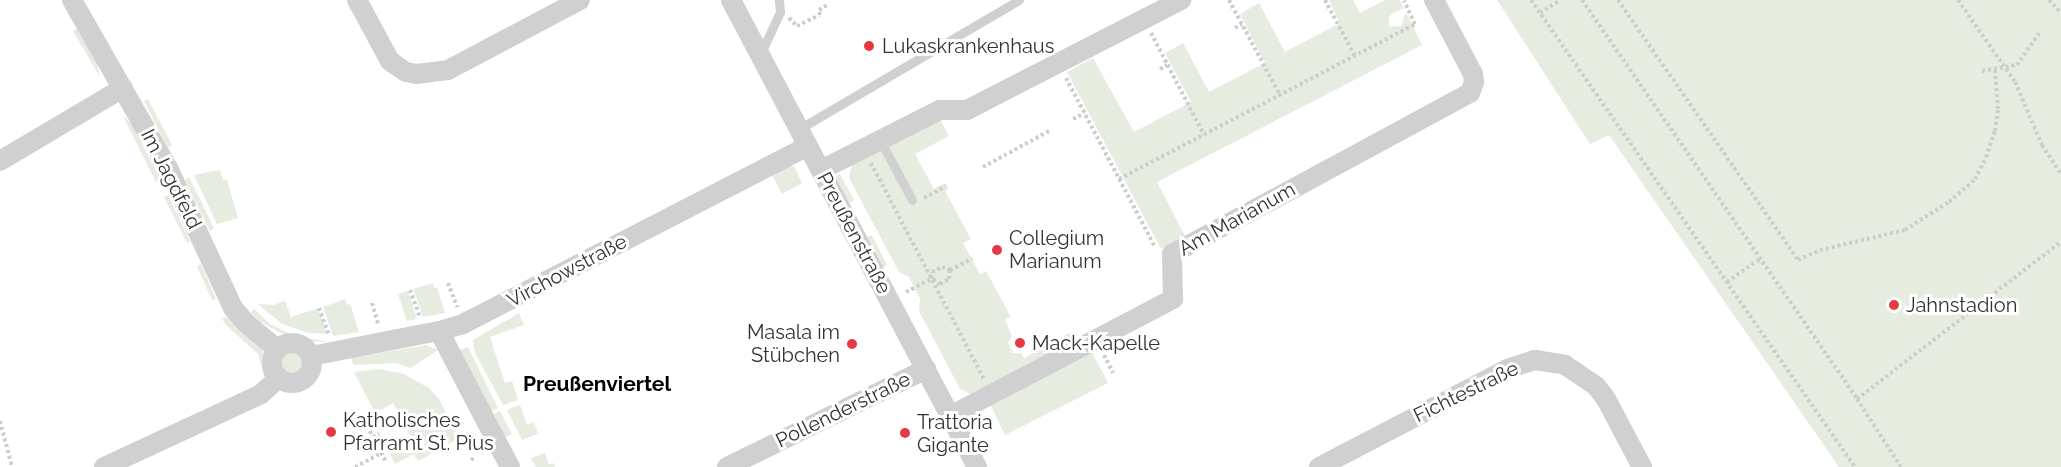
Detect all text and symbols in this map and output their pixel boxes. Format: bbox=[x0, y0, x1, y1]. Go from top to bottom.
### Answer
place label: Lukaskrankenhaus bbox=[882, 34, 1054, 58]
marker: Lukaskrankenhaus bbox=[860, 37, 878, 55]
street label: Im Jagdfeld bbox=[135, 125, 207, 233]
street label: Preußenstraße bbox=[812, 168, 896, 298]
street label: Am Marianum bbox=[1175, 177, 1299, 261]
place label: Collegium Marianum bbox=[1009, 226, 1104, 273]
street label: Virchowstraße bbox=[503, 229, 631, 313]
marker: Collegium Marianum bbox=[990, 243, 1004, 257]
place label: Jahnstadion bbox=[1906, 293, 2017, 317]
marker: Jahnstadion bbox=[1887, 298, 1901, 312]
place label: Masala im Stübchen bbox=[747, 320, 840, 367]
place label: Mack-Kapelle bbox=[1032, 331, 1160, 355]
marker: Mack-Kapelle bbox=[1013, 336, 1027, 350]
marker: Masala im Stübchen bbox=[845, 337, 859, 351]
street label: Fichtestraße bbox=[1410, 356, 1522, 428]
street label: Pollenderstraße bbox=[772, 367, 914, 453]
district label: Preußenviertel bbox=[523, 371, 671, 397]
place label: Katholisches Pfarramt St. Pius bbox=[343, 408, 494, 455]
place label: Trattoria Gigante bbox=[917, 410, 993, 457]
marker: Katholisches Pfarramt St. Pius bbox=[324, 425, 338, 439]
marker: Trattoria Gigante bbox=[898, 426, 912, 440]

